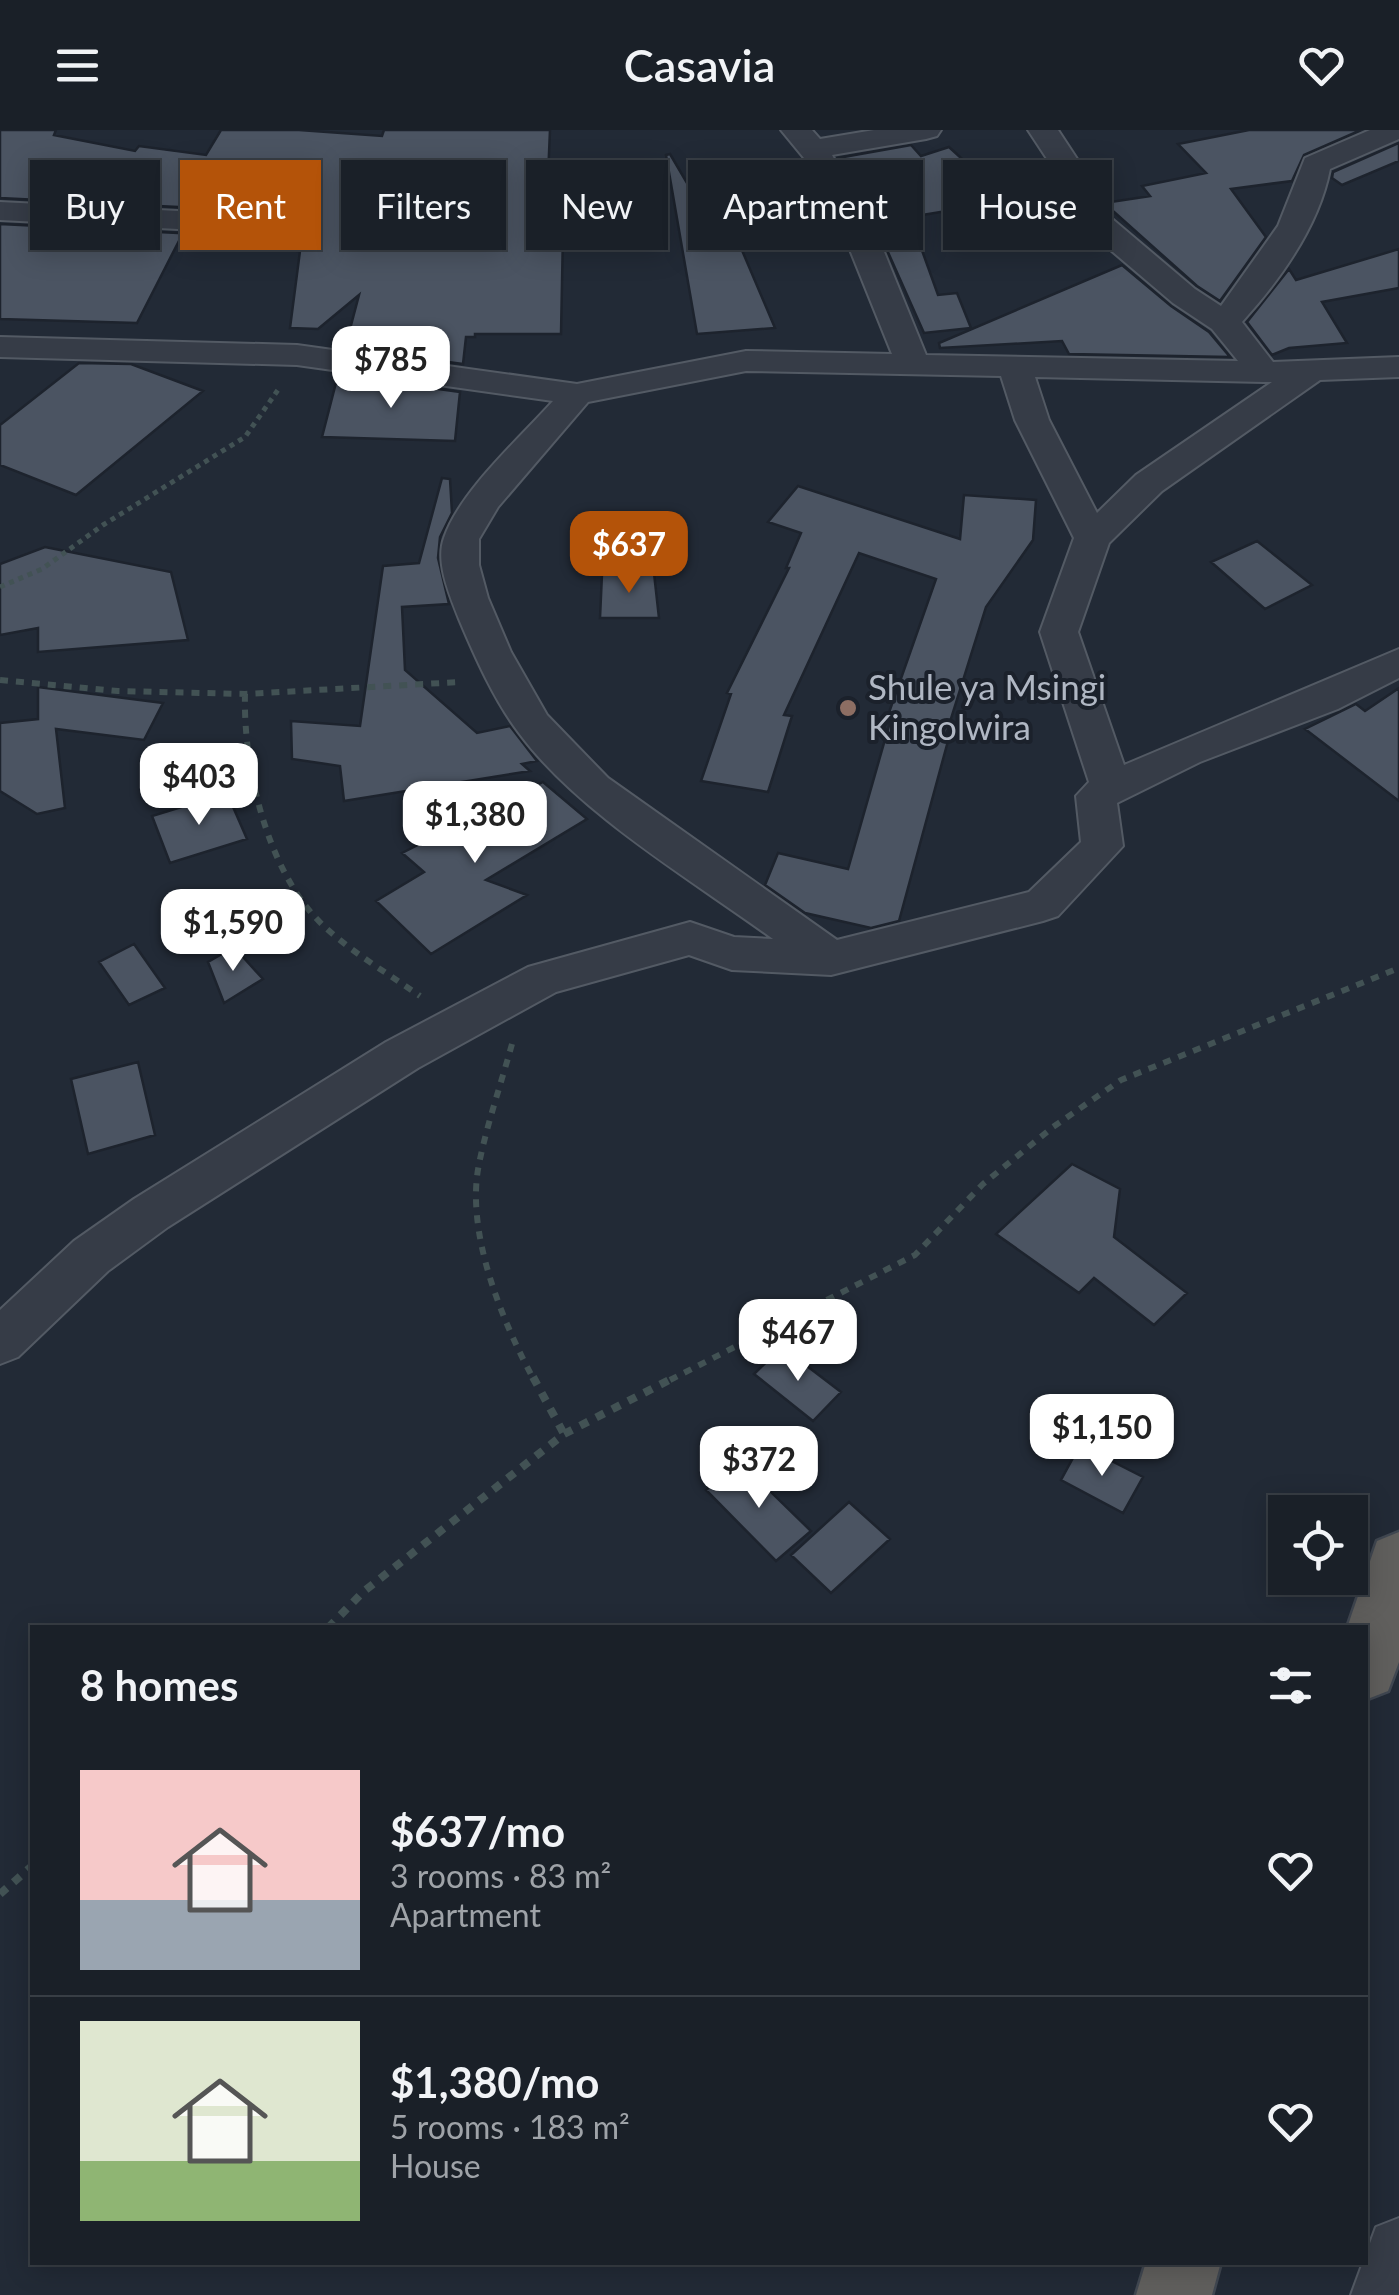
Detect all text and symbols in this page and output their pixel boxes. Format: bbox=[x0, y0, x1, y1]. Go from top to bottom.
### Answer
icon: menu bbox=[50, 38, 105, 93]
text: Casavia bbox=[624, 38, 775, 92]
icon: heart bbox=[1294, 38, 1349, 93]
chip: Buy bbox=[30, 160, 160, 250]
chip: Rent bbox=[180, 160, 321, 250]
chip: Filters bbox=[341, 160, 506, 250]
chip: New bbox=[526, 160, 668, 250]
chip: Apartment bbox=[688, 160, 923, 250]
chip: House bbox=[943, 160, 1112, 250]
pin: $785 bbox=[332, 326, 450, 411]
text: $785 bbox=[354, 339, 428, 378]
pin: $637 bbox=[570, 511, 688, 596]
text: $637 bbox=[592, 524, 666, 563]
place label: Shule ya Msingi Kingolwira bbox=[868, 665, 1106, 747]
marker: Shule ya Msingi Kingolwira bbox=[837, 697, 859, 719]
pin: $403 bbox=[140, 743, 258, 828]
text: $403 bbox=[162, 756, 236, 795]
pin: $1,380 bbox=[394, 781, 556, 866]
text: $1,380 bbox=[425, 794, 525, 833]
pin: $1,590 bbox=[152, 889, 314, 974]
text: $1,590 bbox=[183, 902, 283, 941]
pin: $467 bbox=[739, 1299, 857, 1384]
text: $467 bbox=[761, 1312, 835, 1351]
pin: $1,150 bbox=[1021, 1394, 1183, 1479]
text: $1,150 bbox=[1052, 1407, 1152, 1446]
pin: $372 bbox=[700, 1426, 818, 1511]
text: $372 bbox=[722, 1439, 796, 1478]
map controls bbox=[1268, 1495, 1368, 1595]
button: locate bbox=[1268, 1495, 1368, 1595]
icon: filters bbox=[1263, 1658, 1318, 1713]
text: 8 homes bbox=[80, 1660, 238, 1710]
text: $637/mo bbox=[390, 1806, 565, 1856]
icon: home bbox=[160, 1810, 280, 1930]
icon: heart bbox=[1263, 1843, 1318, 1898]
text: 3 rooms · 83 m² bbox=[390, 1856, 611, 1895]
text: Apartment bbox=[390, 1895, 541, 1934]
text: $1,380/mo bbox=[390, 2057, 599, 2107]
icon: home bbox=[160, 2061, 280, 2181]
icon: heart bbox=[1263, 2094, 1318, 2149]
text: 5 rooms · 183 m² bbox=[390, 2107, 630, 2146]
text: House bbox=[390, 2146, 481, 2185]

